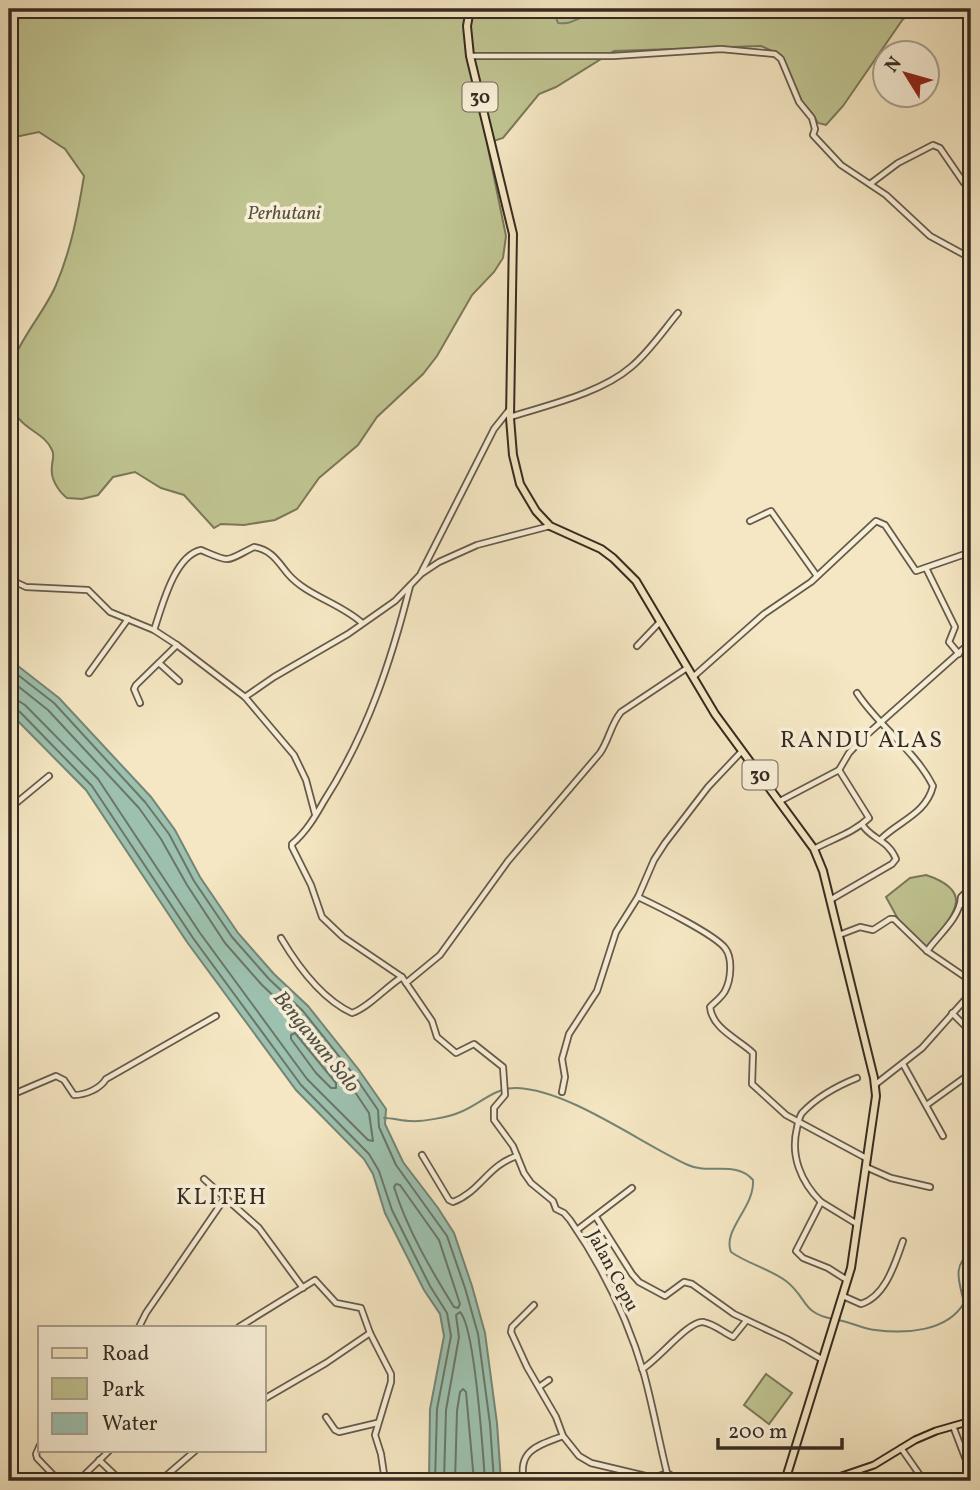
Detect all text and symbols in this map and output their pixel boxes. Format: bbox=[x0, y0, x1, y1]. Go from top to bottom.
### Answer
north arrow bbox=[872, 38, 942, 108]
text: N bbox=[879, 51, 909, 78]
road number: 30 bbox=[462, 82, 498, 112]
park label: Perhutani bbox=[247, 201, 321, 227]
district label: RANDU ALAS bbox=[780, 725, 944, 757]
road number: 30 bbox=[742, 760, 778, 790]
water label: Bengawan Solo bbox=[266, 985, 366, 1099]
district label: KLITEH bbox=[176, 1182, 268, 1214]
street label: Jalan Cepu bbox=[580, 1226, 645, 1316]
legend bbox=[38, 1326, 266, 1452]
text: Road bbox=[102, 1340, 149, 1369]
text: Park bbox=[102, 1376, 145, 1405]
scale bar bbox=[718, 1406, 842, 1450]
text: Water bbox=[102, 1410, 158, 1439]
text: 200 m bbox=[728, 1418, 788, 1447]

